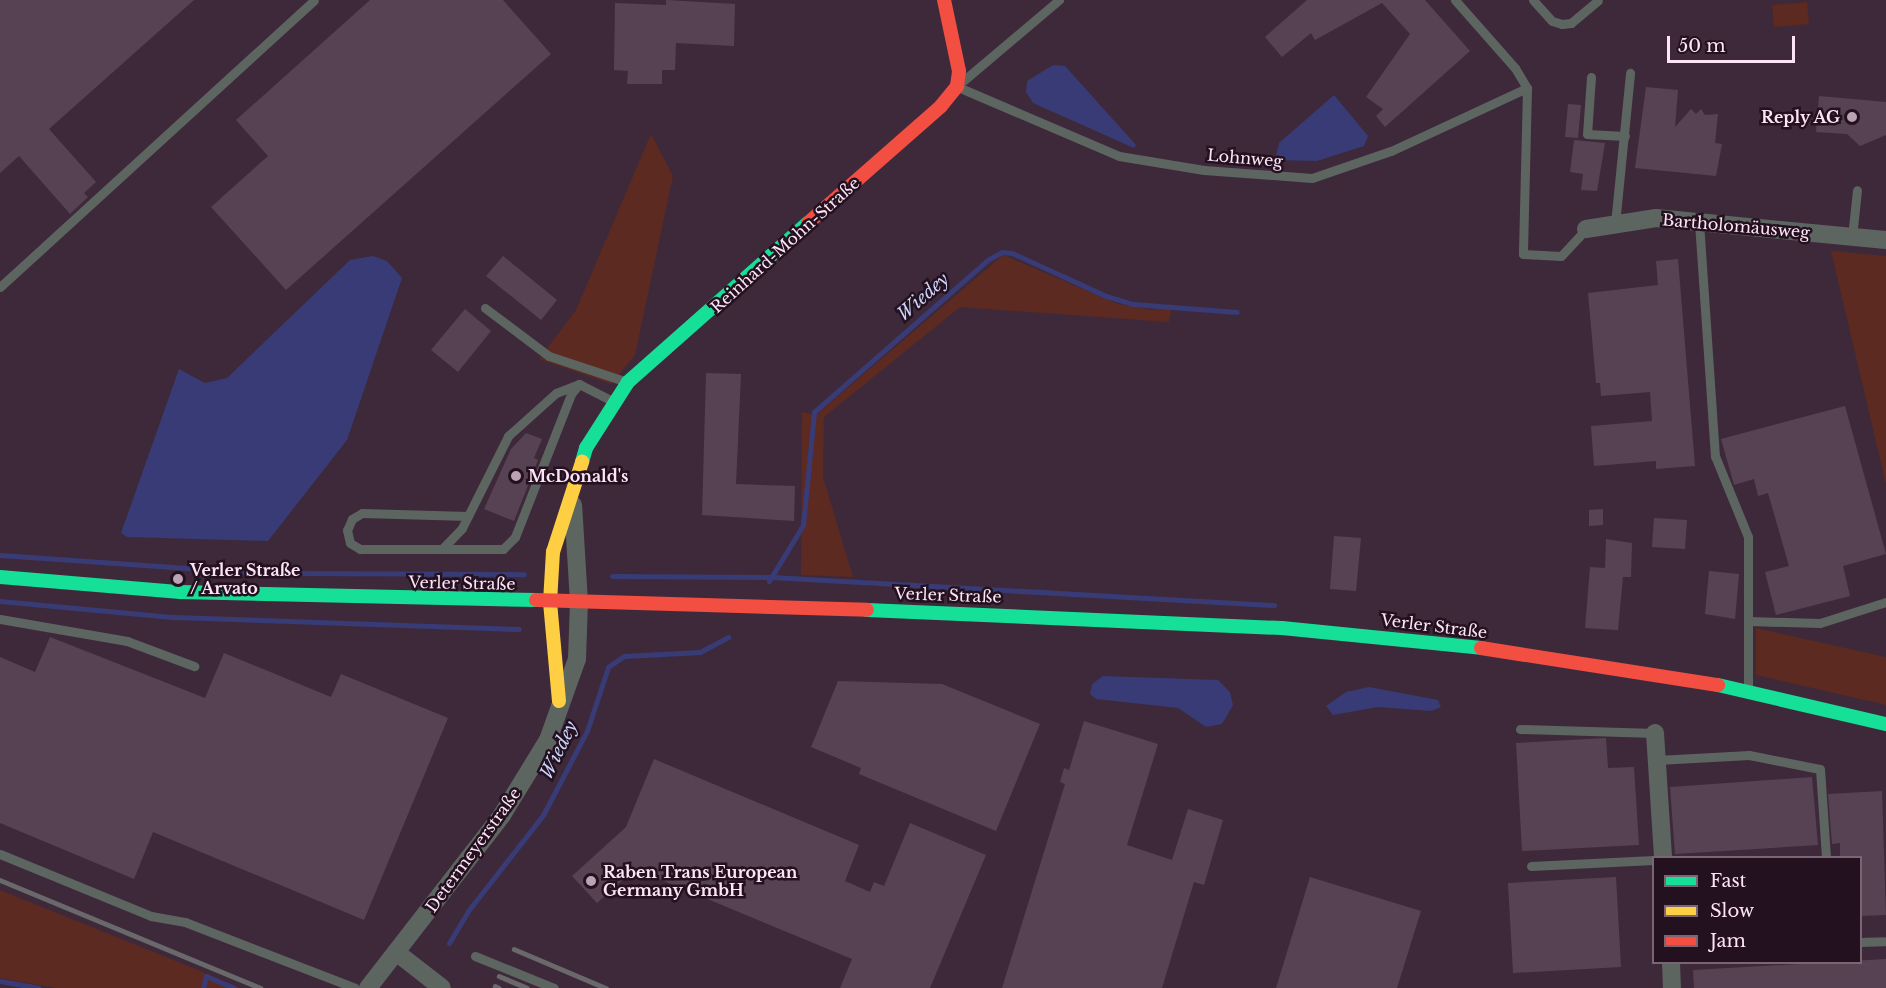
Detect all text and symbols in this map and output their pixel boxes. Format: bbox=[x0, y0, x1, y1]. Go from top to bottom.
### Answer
scale bar bbox=[1670, 24, 1798, 62]
text: 50 m bbox=[1678, 35, 1726, 57]
place label: Reply AG bbox=[1760, 107, 1840, 127]
marker: Reply AG bbox=[1845, 110, 1859, 124]
street label: Lohnweg bbox=[1206, 145, 1284, 171]
street label: Reinhard-Mohn-Straße bbox=[707, 173, 863, 317]
street label: Bartholomäusweg bbox=[1661, 210, 1811, 242]
water label: Wiedey bbox=[893, 269, 953, 325]
place label: McDonald's bbox=[528, 466, 629, 486]
marker: McDonald's bbox=[509, 469, 523, 483]
place label: Verler Straße / Arvato bbox=[190, 560, 301, 598]
marker: Verler Straße / Arvato bbox=[171, 572, 185, 586]
street label: Verler Straße bbox=[408, 572, 516, 594]
street label: Verler Straße bbox=[894, 584, 1002, 606]
street label: Verler Straße bbox=[1379, 610, 1489, 642]
water label: Wiedey bbox=[536, 718, 582, 782]
street label: Determeyerstraße bbox=[421, 784, 525, 916]
legend bbox=[1652, 856, 1862, 964]
place label: Raben Trans European Germany GmbH bbox=[603, 862, 798, 900]
text: Fast bbox=[1710, 870, 1746, 892]
marker: Raben Trans European Germany GmbH bbox=[584, 874, 598, 888]
text: Slow bbox=[1710, 900, 1754, 922]
text: Jam bbox=[1710, 930, 1746, 952]

